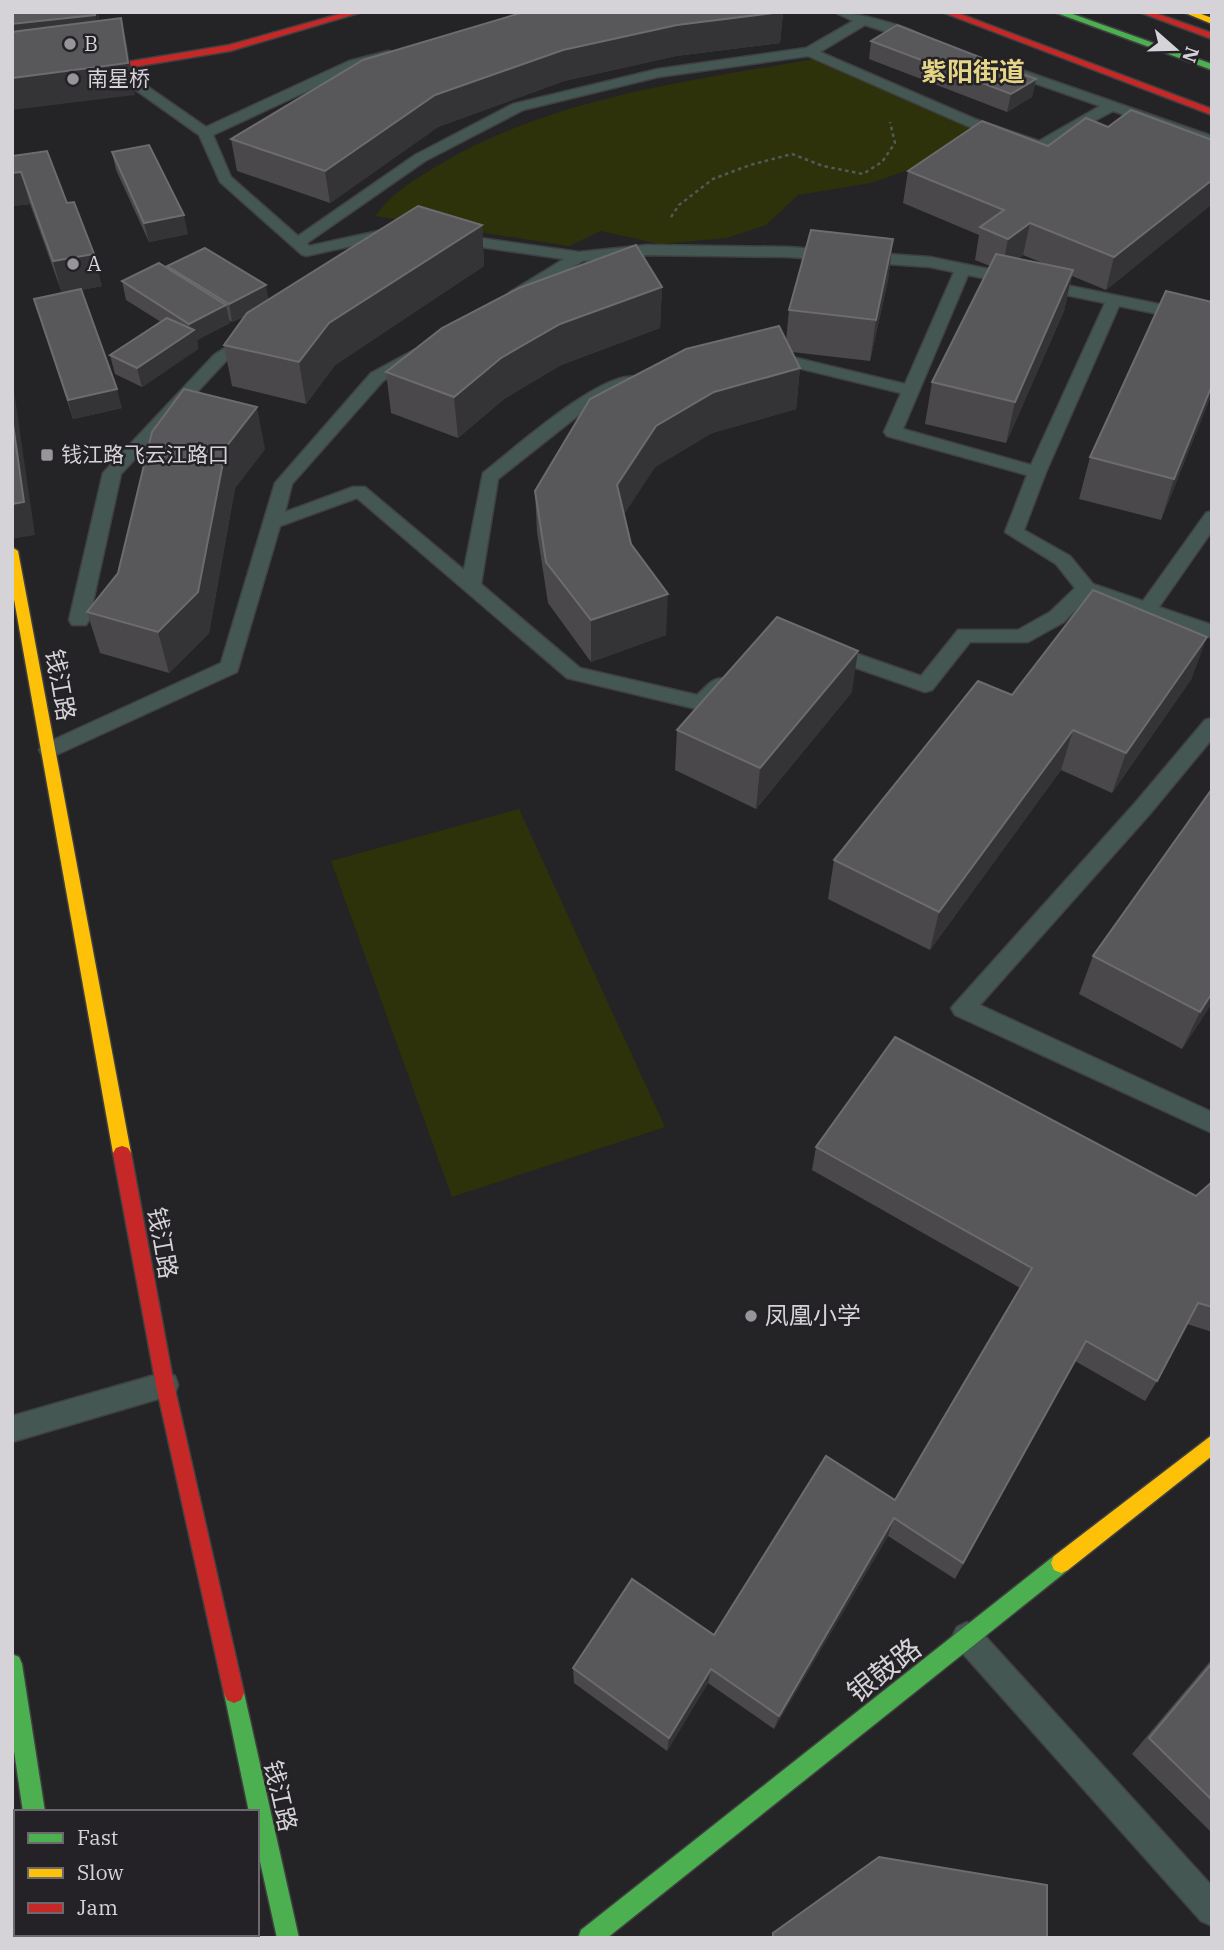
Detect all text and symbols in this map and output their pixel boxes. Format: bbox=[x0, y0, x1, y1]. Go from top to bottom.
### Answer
north arrow bbox=[1140, 14, 1210, 84]
place label: B bbox=[84, 29, 98, 57]
marker: B bbox=[62, 36, 78, 52]
text: N bbox=[1177, 44, 1205, 66]
district label: 紫阳街道 bbox=[921, 54, 1025, 88]
place label: 南星桥 bbox=[87, 64, 150, 92]
marker: 南星桥 bbox=[65, 71, 81, 87]
place label: A bbox=[87, 249, 102, 277]
marker: A bbox=[65, 256, 81, 272]
place label: 钱江路飞云江路口 bbox=[61, 440, 229, 468]
marker: 钱江路飞云江路口 bbox=[39, 447, 55, 463]
street label: 钱江路 bbox=[39, 647, 83, 723]
street label: 钱江路 bbox=[141, 1205, 185, 1281]
place label: 凤凰小学 bbox=[765, 1299, 861, 1331]
marker: 凤凰小学 bbox=[743, 1308, 759, 1324]
street label: 银鼓路 bbox=[839, 1629, 928, 1710]
street label: 钱江路 bbox=[257, 1757, 305, 1834]
legend bbox=[14, 1810, 259, 1936]
text: Fast bbox=[77, 1823, 118, 1851]
text: Slow bbox=[77, 1858, 124, 1886]
text: Jam bbox=[77, 1893, 118, 1921]

